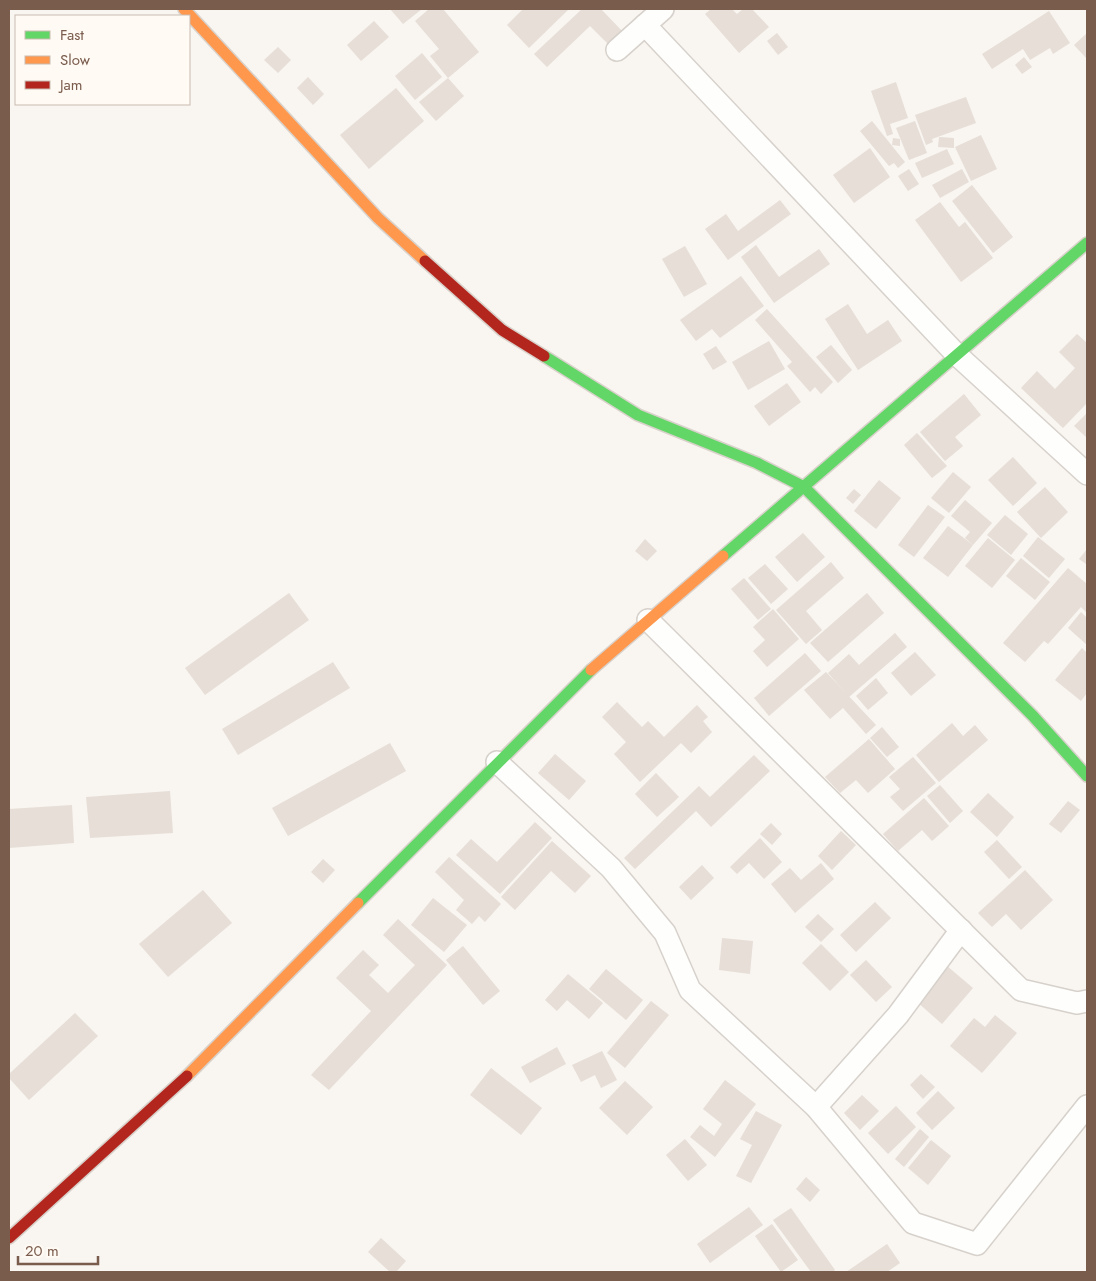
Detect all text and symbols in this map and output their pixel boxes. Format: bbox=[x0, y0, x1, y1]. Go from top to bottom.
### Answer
legend bbox=[15, 15, 190, 105]
text: Fast bbox=[60, 24, 84, 46]
text: Slow bbox=[60, 49, 91, 71]
text: Jam bbox=[58, 74, 83, 96]
scale bar bbox=[18, 1234, 98, 1266]
text: 20 m bbox=[25, 1240, 59, 1262]

